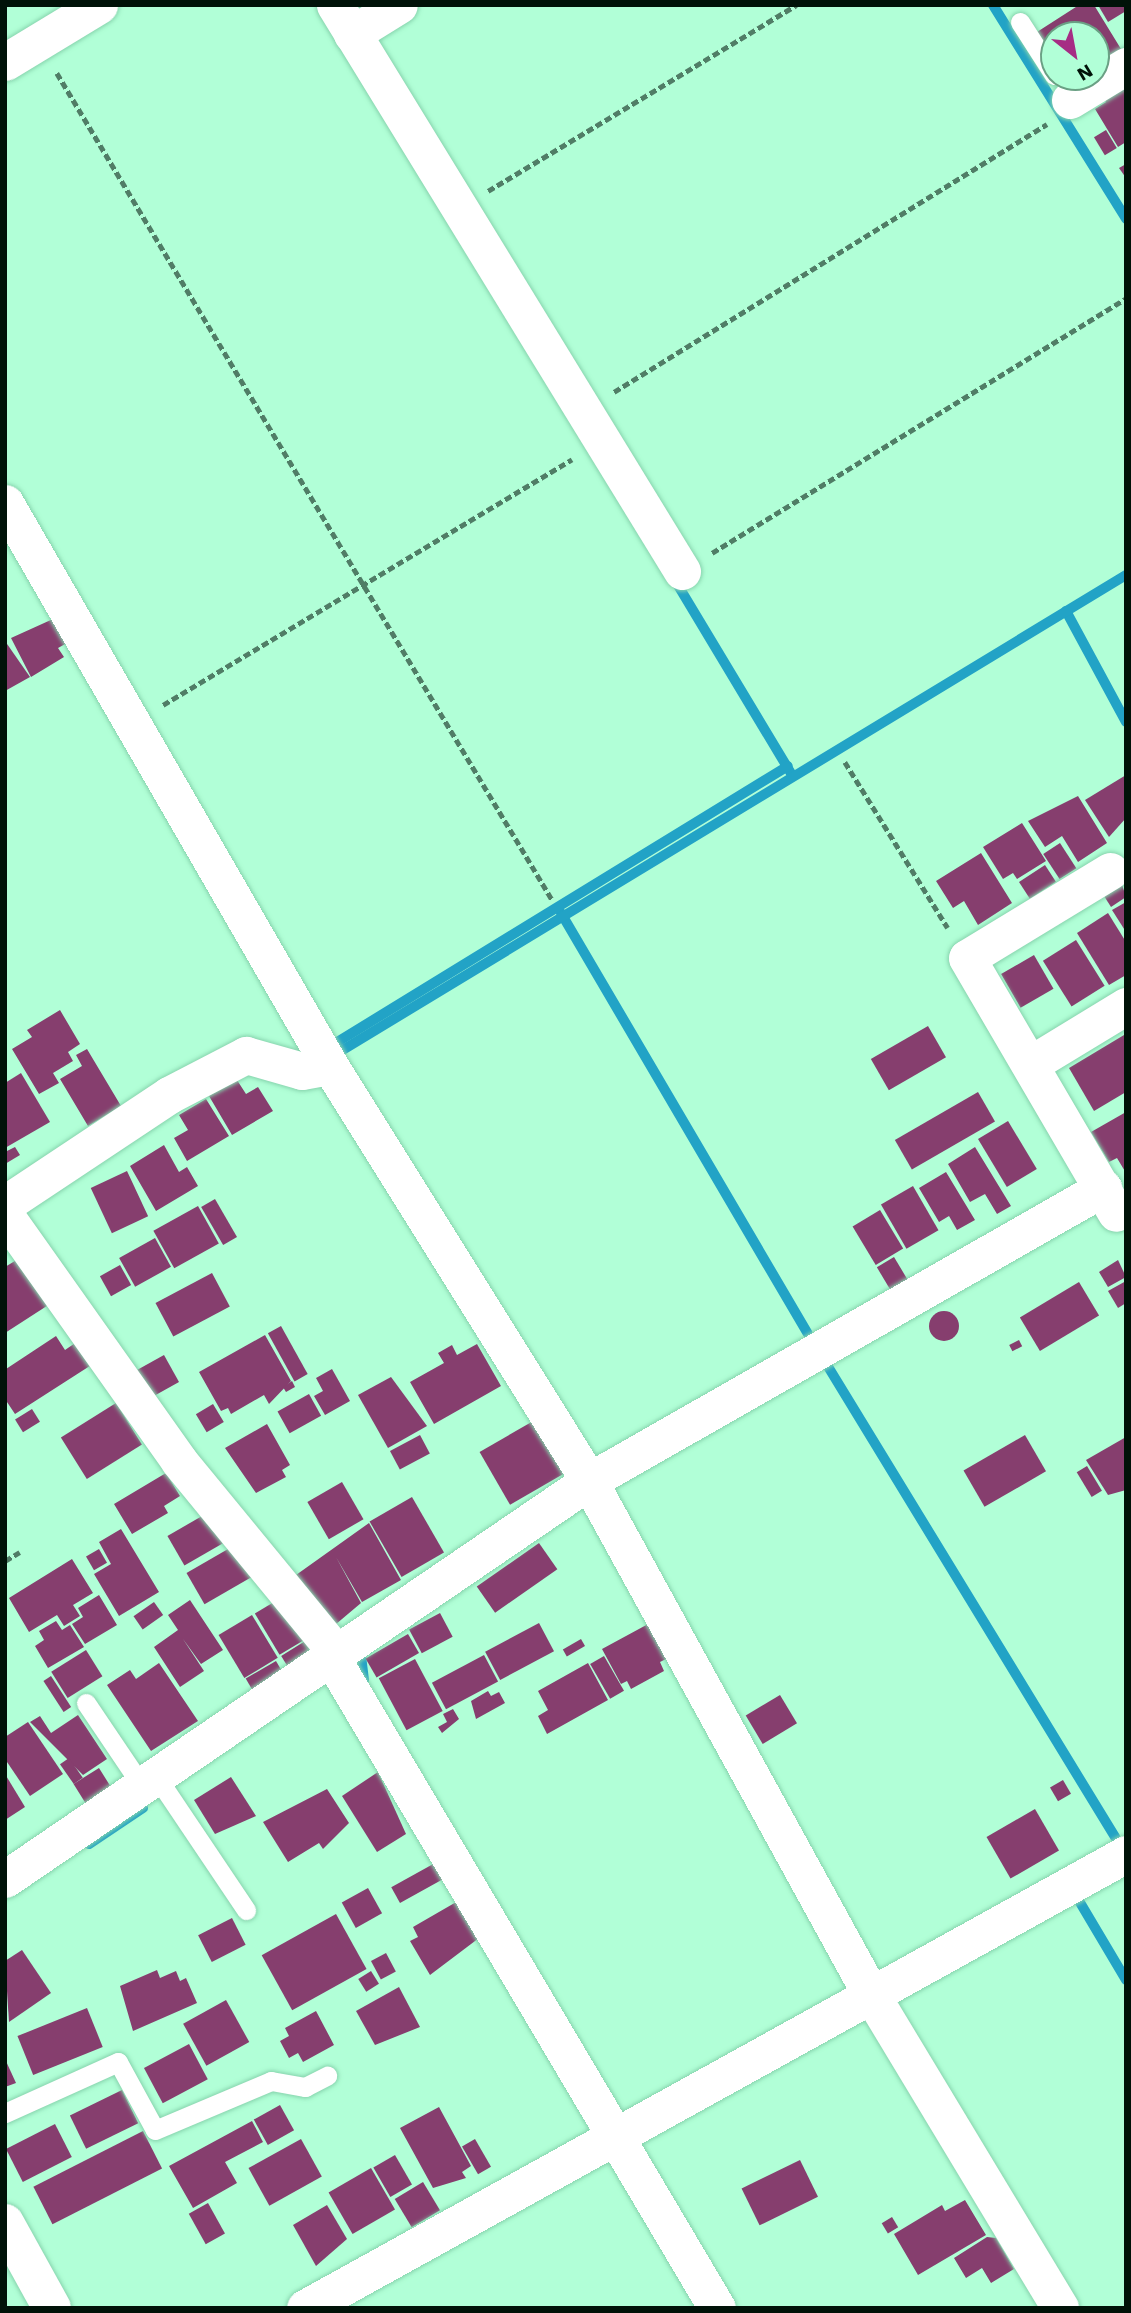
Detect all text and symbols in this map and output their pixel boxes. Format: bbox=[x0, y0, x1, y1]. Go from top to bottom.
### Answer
north arrow bbox=[1040, 21, 1110, 91]
text: N bbox=[1073, 59, 1097, 86]

